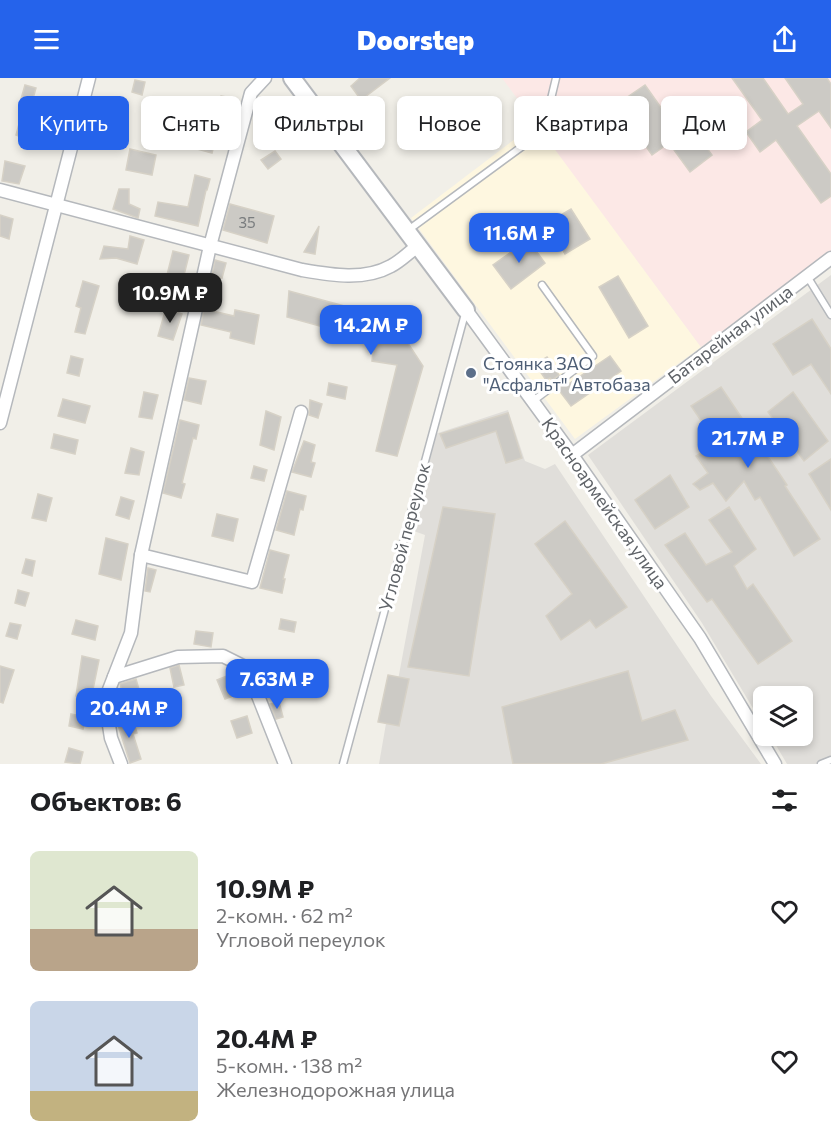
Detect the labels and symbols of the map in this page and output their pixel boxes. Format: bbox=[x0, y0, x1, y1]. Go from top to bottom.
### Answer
house number: 35 bbox=[238, 213, 256, 231]
pin: 11.6M ₽ bbox=[464, 213, 574, 264]
pin: 10.9M ₽ bbox=[115, 273, 225, 324]
street label: Батарейная улица bbox=[663, 280, 797, 388]
pin: 14.2M ₽ bbox=[316, 305, 426, 356]
place label: Стоянка ЗАО "Асфальт" Автобаза bbox=[483, 352, 651, 395]
marker: Стоянка ЗАО "Асфальт" Автобаза bbox=[464, 366, 478, 380]
street label: Красноармейская улица bbox=[537, 413, 673, 593]
pin: 21.7M ₽ bbox=[693, 418, 803, 469]
street label: Угловой переулок bbox=[374, 460, 434, 614]
pin: 7.63M ₽ bbox=[222, 659, 332, 710]
pin: 20.4M ₽ bbox=[74, 688, 184, 739]

